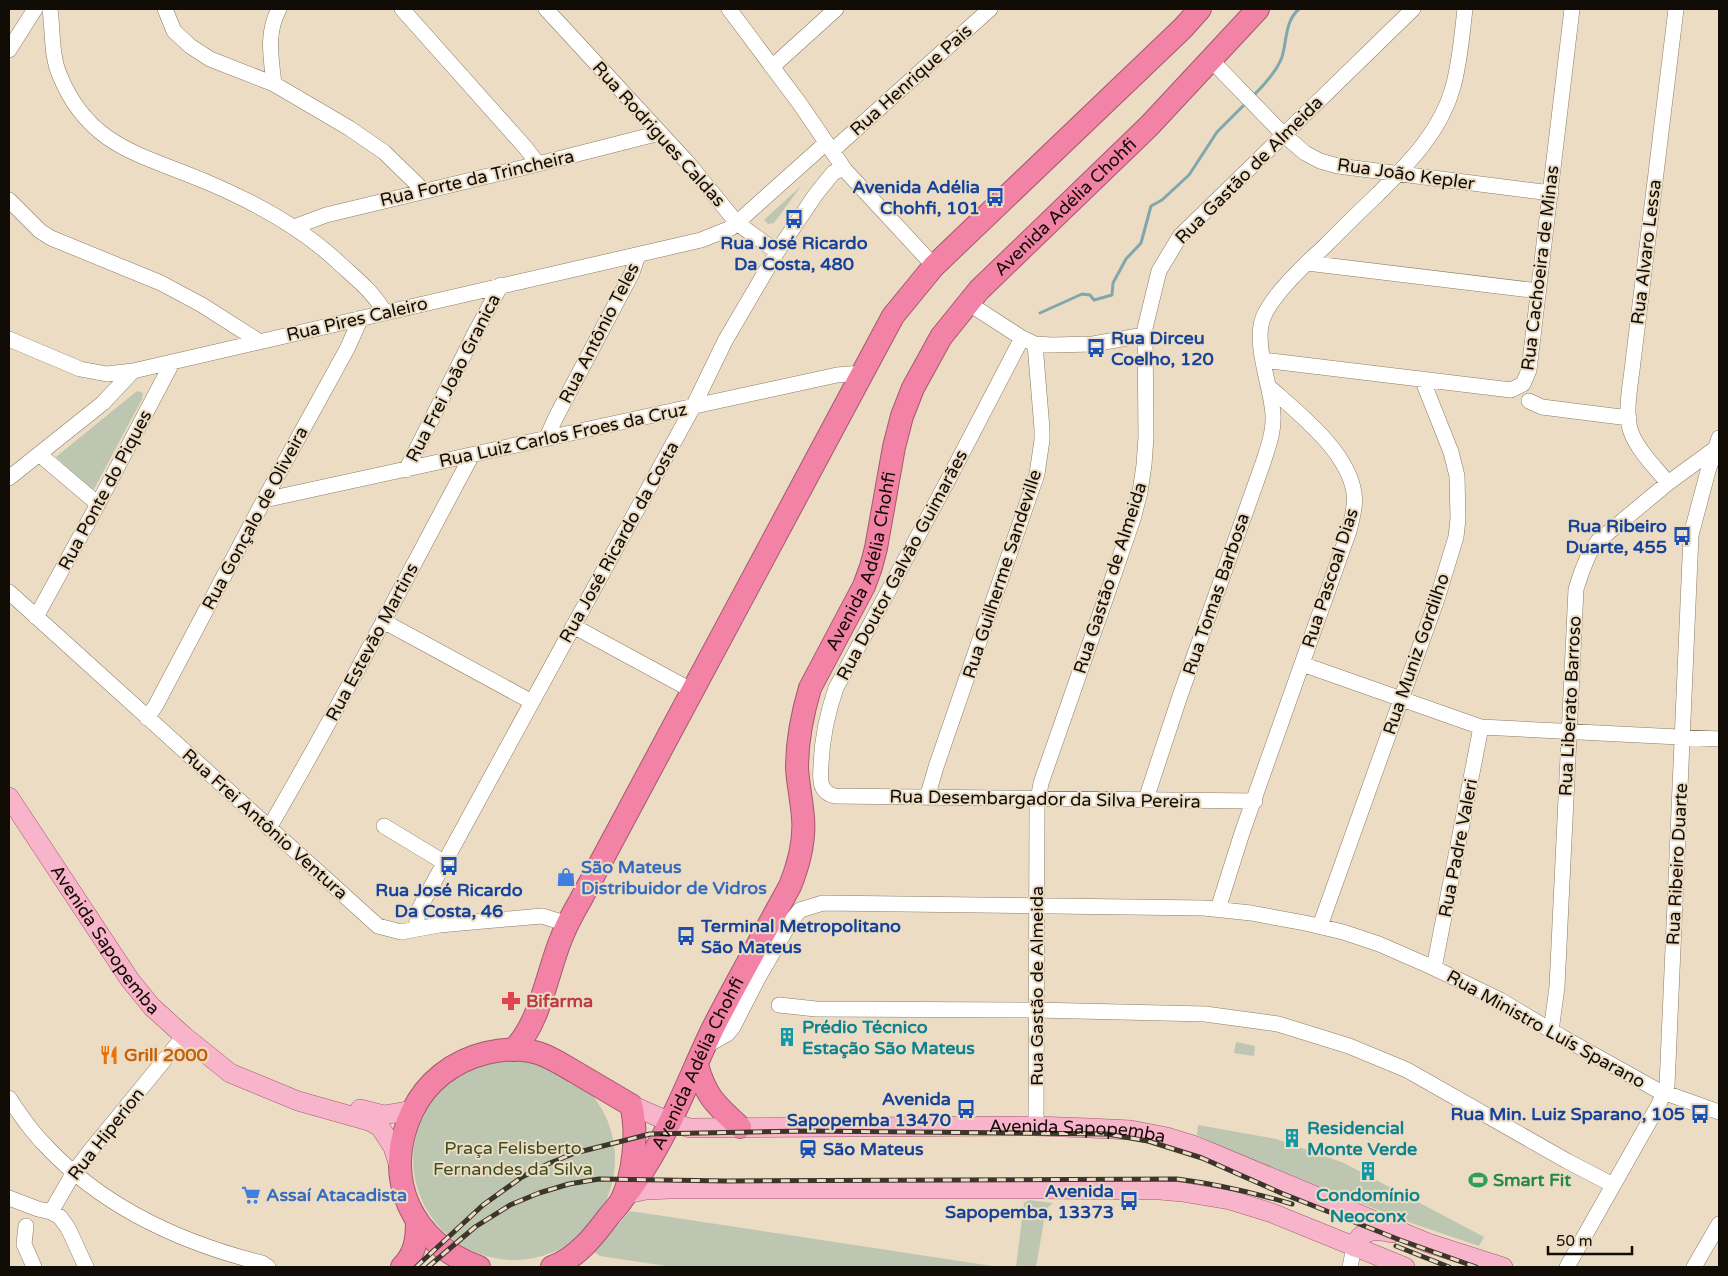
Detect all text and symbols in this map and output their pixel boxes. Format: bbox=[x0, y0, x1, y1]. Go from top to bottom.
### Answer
street label: Rua Henrique Pais bbox=[845, 19, 977, 141]
street label: Rua Rodrigues Caldas bbox=[588, 57, 730, 211]
street label: Rua Gastão de Almeida bbox=[1170, 91, 1328, 249]
street label: Avenida Adélia Chohfi bbox=[989, 133, 1141, 280]
street label: Rua Forte da Trincheira bbox=[378, 145, 576, 211]
street label: Rua João Kepler bbox=[1336, 153, 1476, 195]
street label: Rua Cachoeira de Minas bbox=[1516, 164, 1564, 372]
place label: Avenida Adélia Chohfi, 101 bbox=[852, 176, 980, 219]
street label: Rua Alvaro Lessa bbox=[1626, 178, 1666, 326]
bus stop icon: Avenida Adélia Chohfi, 101 bbox=[984, 186, 1006, 208]
bus stop icon: Rua José Ricardo Da Costa, 480 bbox=[783, 208, 805, 230]
place label: Rua José Ricardo Da Costa, 480 bbox=[720, 232, 868, 275]
street label: Rua Antônio Teles bbox=[554, 259, 644, 407]
street label: Rua Frei João Granica bbox=[401, 290, 505, 466]
street label: Rua Pires Caleiro bbox=[284, 292, 430, 346]
place label: Rua Dirceu Coelho, 120 bbox=[1111, 327, 1214, 370]
bus stop icon: Rua Dirceu Coelho, 120 bbox=[1085, 337, 1107, 359]
street label: Rua Luiz Carlos Froes da Cruz bbox=[437, 398, 689, 472]
street label: Rua Ponte do Piques bbox=[53, 406, 157, 574]
street label: Rua Gonçalo de Oliveira bbox=[197, 422, 313, 614]
street label: Rua José Ricardo da Costa bbox=[554, 437, 684, 647]
street label: Rua Doutor Galvão Guimarães bbox=[832, 446, 972, 684]
street label: Rua Guilherme Sandeville bbox=[958, 467, 1046, 681]
street label: Avenida Adélia Chohfi bbox=[821, 470, 900, 654]
street label: Rua Gastão de Almeida bbox=[1069, 479, 1151, 677]
street label: Rua Pascoal Dias bbox=[1297, 506, 1363, 650]
street label: Rua Tomas Barbosa bbox=[1178, 510, 1254, 678]
place label: Rua Ribeiro Duarte, 455 bbox=[1565, 515, 1667, 558]
bus stop icon: Rua Ribeiro Duarte, 455 bbox=[1671, 525, 1693, 547]
street label: Rua Estevão Martins bbox=[321, 559, 423, 725]
street label: Rua Muniz Gordilho bbox=[1378, 570, 1454, 738]
street label: Rua Liberato Barroso bbox=[1554, 615, 1586, 797]
street label: Rua Frei Antônio Ventura bbox=[178, 744, 352, 904]
street label: Rua Padre Valeri bbox=[1434, 777, 1482, 919]
street label: Rua Ribeiro Duarte bbox=[1662, 782, 1692, 946]
street label: Rua Desembargador da Silva Pereira bbox=[889, 785, 1201, 813]
bus stop icon: Rua José Ricardo Da Costa, 46 bbox=[438, 855, 460, 877]
place label: São Mateus Distribuidor de Vidros bbox=[581, 856, 767, 899]
street label: Avenida Sapopemba bbox=[46, 861, 164, 1019]
shop icon: São Mateus Distribuidor de Vidros bbox=[555, 866, 577, 888]
place label: Rua José Ricardo Da Costa, 46 bbox=[375, 879, 523, 922]
street label: Rua Gastão de Almeida bbox=[1026, 886, 1048, 1086]
place label: Terminal Metropolitano São Mateus bbox=[700, 915, 901, 958]
bus stop icon: Terminal Metropolitano São Mateus bbox=[675, 925, 697, 947]
street label: Rua Ministro Luís Sparano bbox=[1443, 965, 1649, 1093]
street label: Avenida Adélia Chohfi bbox=[647, 973, 749, 1154]
pharmacy icon: Bifarma bbox=[500, 990, 522, 1012]
place label: Bifarma bbox=[526, 990, 593, 1012]
place label: Prédio Técnico Estação São Mateus bbox=[802, 1016, 975, 1059]
building icon: Prédio Técnico Estação São Mateus bbox=[776, 1026, 798, 1048]
restaurant icon: Grill 2000 bbox=[98, 1044, 120, 1066]
place label: Grill 2000 bbox=[124, 1044, 208, 1066]
street label: Rua Hiperion bbox=[63, 1083, 149, 1185]
place label: Avenida Sapopemba 13470 bbox=[787, 1088, 951, 1131]
bus stop icon: Avenida Sapopemba 13470 bbox=[955, 1098, 977, 1120]
place label: Rua Min. Luiz Sparano, 105 bbox=[1451, 1103, 1685, 1125]
bus stop icon: Rua Min. Luiz Sparano, 105 bbox=[1689, 1103, 1711, 1125]
street label: Avenida Sapopemba bbox=[989, 1115, 1168, 1147]
place label: Residencial Monte Verde bbox=[1307, 1117, 1417, 1160]
building icon: Residencial Monte Verde bbox=[1281, 1127, 1303, 1149]
park label: Praça Felisberto Fernandes da Silva bbox=[433, 1137, 593, 1180]
station icon: São Mateus bbox=[797, 1138, 819, 1160]
place label: São Mateus bbox=[823, 1138, 924, 1160]
building icon: Condomínio Neoconx bbox=[1357, 1160, 1379, 1182]
sports icon: Smart Fit bbox=[1467, 1169, 1489, 1191]
place label: Smart Fit bbox=[1493, 1169, 1571, 1191]
place label: Avenida Sapopemba, 13373 bbox=[945, 1180, 1114, 1223]
supermarket icon: Assaí Atacadista bbox=[240, 1184, 262, 1206]
place label: Assaí Atacadista bbox=[266, 1184, 407, 1206]
place label: Condomínio Neoconx bbox=[1316, 1184, 1420, 1227]
bus stop icon: Avenida Sapopemba, 13373 bbox=[1118, 1190, 1140, 1212]
scale bar bbox=[1548, 1224, 1632, 1256]
text: 50 m bbox=[1556, 1232, 1593, 1250]

